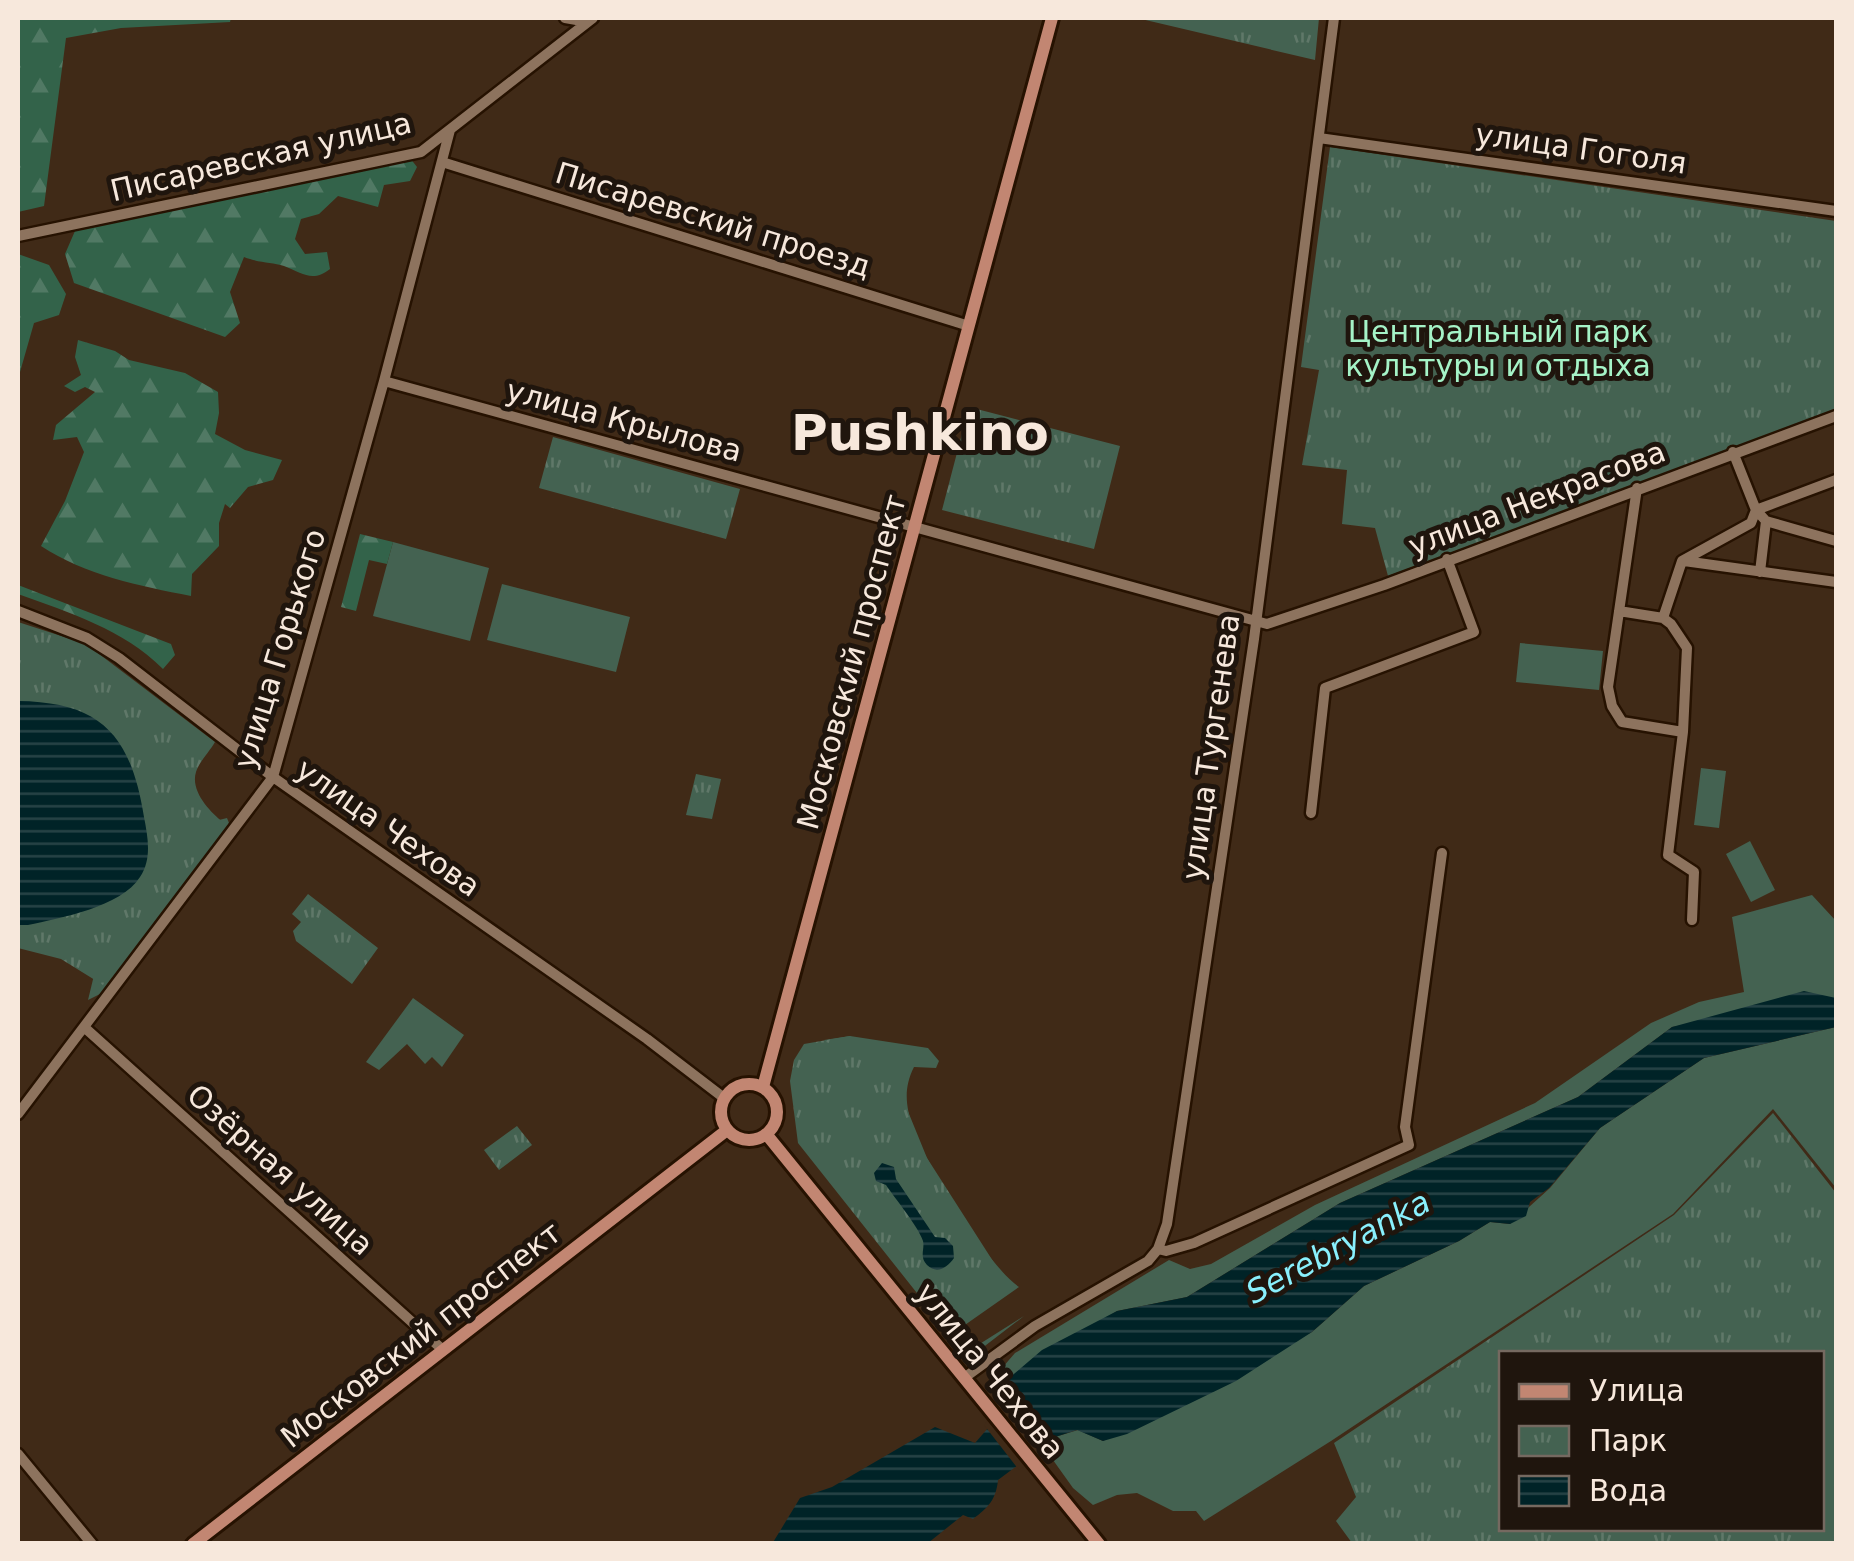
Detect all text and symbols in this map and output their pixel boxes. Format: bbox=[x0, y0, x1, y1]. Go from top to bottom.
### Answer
street label: Писаревская улица bbox=[107, 105, 415, 208]
street label: улица Гоголя bbox=[1473, 116, 1689, 181]
street label: Писаревский проезд bbox=[551, 155, 875, 284]
park label: Центральный парк культуры и отдыха bbox=[1345, 314, 1651, 383]
street label: улица Крылова bbox=[503, 372, 746, 469]
district label: Pushkino bbox=[791, 404, 1049, 462]
street label: улица Некрасова bbox=[1403, 433, 1670, 564]
street label: Московский проспект bbox=[790, 491, 913, 833]
street label: улица Горького bbox=[226, 525, 333, 773]
street label: улица Тургенева bbox=[1175, 612, 1247, 882]
street label: улица Чехова bbox=[290, 751, 487, 904]
street label: Озёрная улица bbox=[180, 1077, 380, 1262]
water label: Serebryanka bbox=[1239, 1183, 1437, 1311]
street label: Московский проспект bbox=[274, 1215, 567, 1455]
street label: улица Чехова bbox=[909, 1276, 1072, 1466]
legend bbox=[1499, 1351, 1824, 1531]
text: Улица bbox=[1589, 1373, 1685, 1408]
text: Парк bbox=[1589, 1423, 1667, 1458]
text: Вода bbox=[1589, 1473, 1667, 1508]

